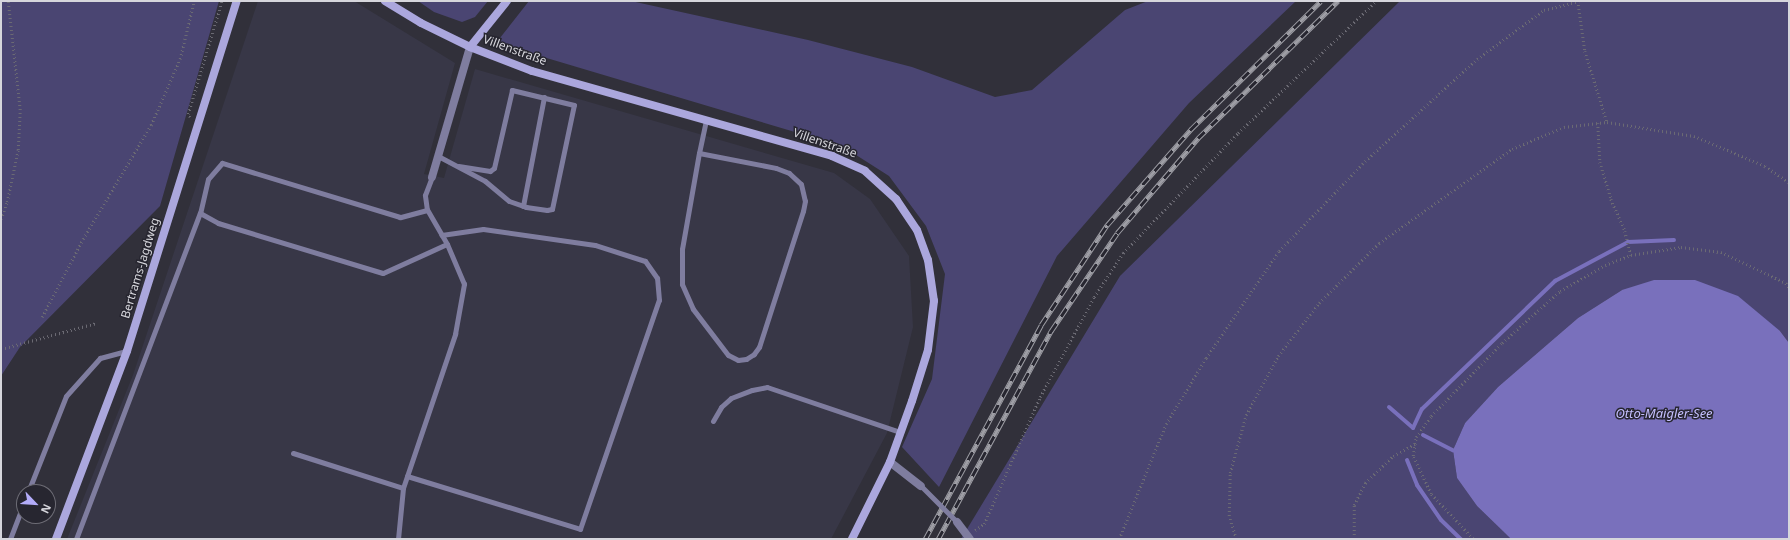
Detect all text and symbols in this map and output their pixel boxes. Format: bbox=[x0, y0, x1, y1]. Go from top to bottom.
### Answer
street label: Villenstraße bbox=[481, 32, 549, 68]
street label: Villenstraße bbox=[791, 125, 859, 161]
street label: Bertrams-Jagdweg bbox=[118, 216, 162, 320]
water label: Otto-Maigler-See bbox=[1615, 405, 1713, 421]
north arrow bbox=[16, 484, 56, 524]
text: N bbox=[38, 502, 55, 516]

